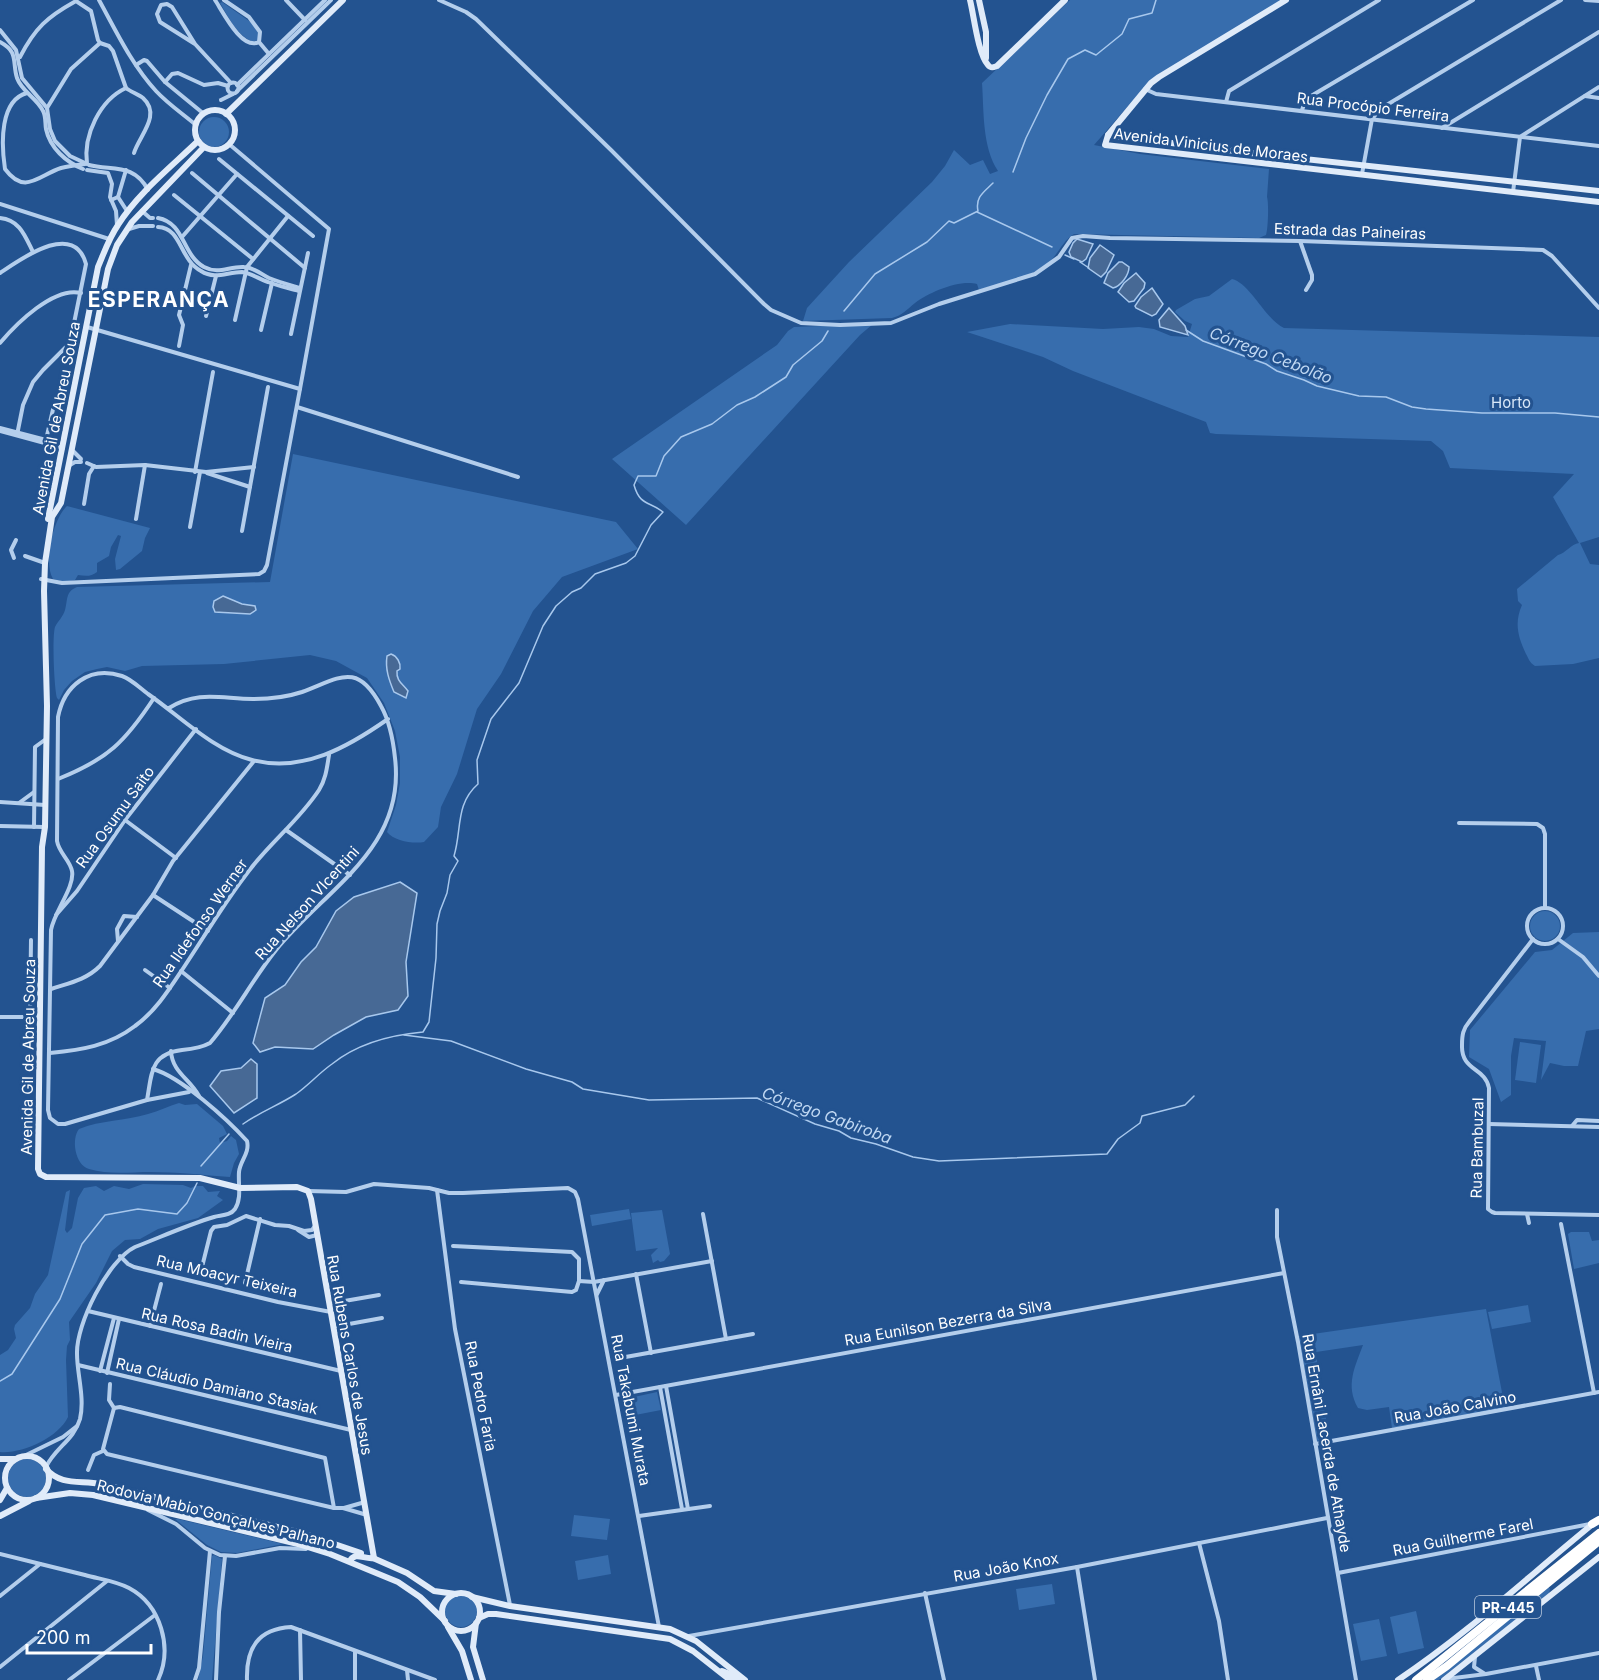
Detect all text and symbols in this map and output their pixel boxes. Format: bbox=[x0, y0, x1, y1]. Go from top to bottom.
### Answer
street label: Rua Procópio Ferreira bbox=[1296, 88, 1450, 126]
street label: Avenida Vinicius de Moraes bbox=[1113, 124, 1309, 166]
street label: Estrada das Paineiras bbox=[1274, 219, 1427, 243]
district label: ESPERANÇA bbox=[88, 287, 230, 312]
street label: Avenida Gil de Abreu Souza bbox=[28, 320, 84, 516]
water label: Córrego Cebolão bbox=[1207, 322, 1335, 388]
park label: Horto bbox=[1491, 393, 1531, 412]
street label: Rua Osumu Saito bbox=[72, 762, 158, 872]
street label: Rua Nelson VIcentini bbox=[251, 842, 363, 964]
street label: Rua Ildefonso Werner bbox=[148, 855, 252, 991]
street label: Avenida Gil de Abreu Souza bbox=[17, 959, 39, 1155]
water label: Córrego Gabiroba bbox=[759, 1082, 895, 1148]
street label: Rua Bambuzal bbox=[1467, 1097, 1487, 1199]
street label: Rua Moacyr Teixeira bbox=[155, 1251, 299, 1301]
street label: Rua Rubens Carlos de Jesus bbox=[323, 1253, 377, 1457]
street label: Rua Eunilson Bezerra da Silva bbox=[843, 1294, 1053, 1350]
street label: Rua Rosa Badin Vieira bbox=[139, 1303, 295, 1357]
street label: Rua Ernâni Lacerda de Athayde bbox=[1298, 1332, 1356, 1554]
street label: Rua Takabumi Murata bbox=[607, 1333, 655, 1487]
street label: Rua Pedro Faria bbox=[461, 1339, 501, 1453]
street label: Rua Cláudio Damiano Stasiak bbox=[114, 1353, 321, 1419]
street label: Rua João Calvino bbox=[1393, 1387, 1517, 1427]
street label: Rodovia Mabio Gonçalves Palhano bbox=[95, 1475, 337, 1553]
street label: Rua Guilherme Farel bbox=[1391, 1514, 1535, 1560]
street label: Rua João Knox bbox=[952, 1548, 1060, 1586]
road number: PR-445 bbox=[1475, 1596, 1541, 1618]
scale bar bbox=[27, 1617, 152, 1655]
text: 200 m bbox=[36, 1627, 91, 1648]

